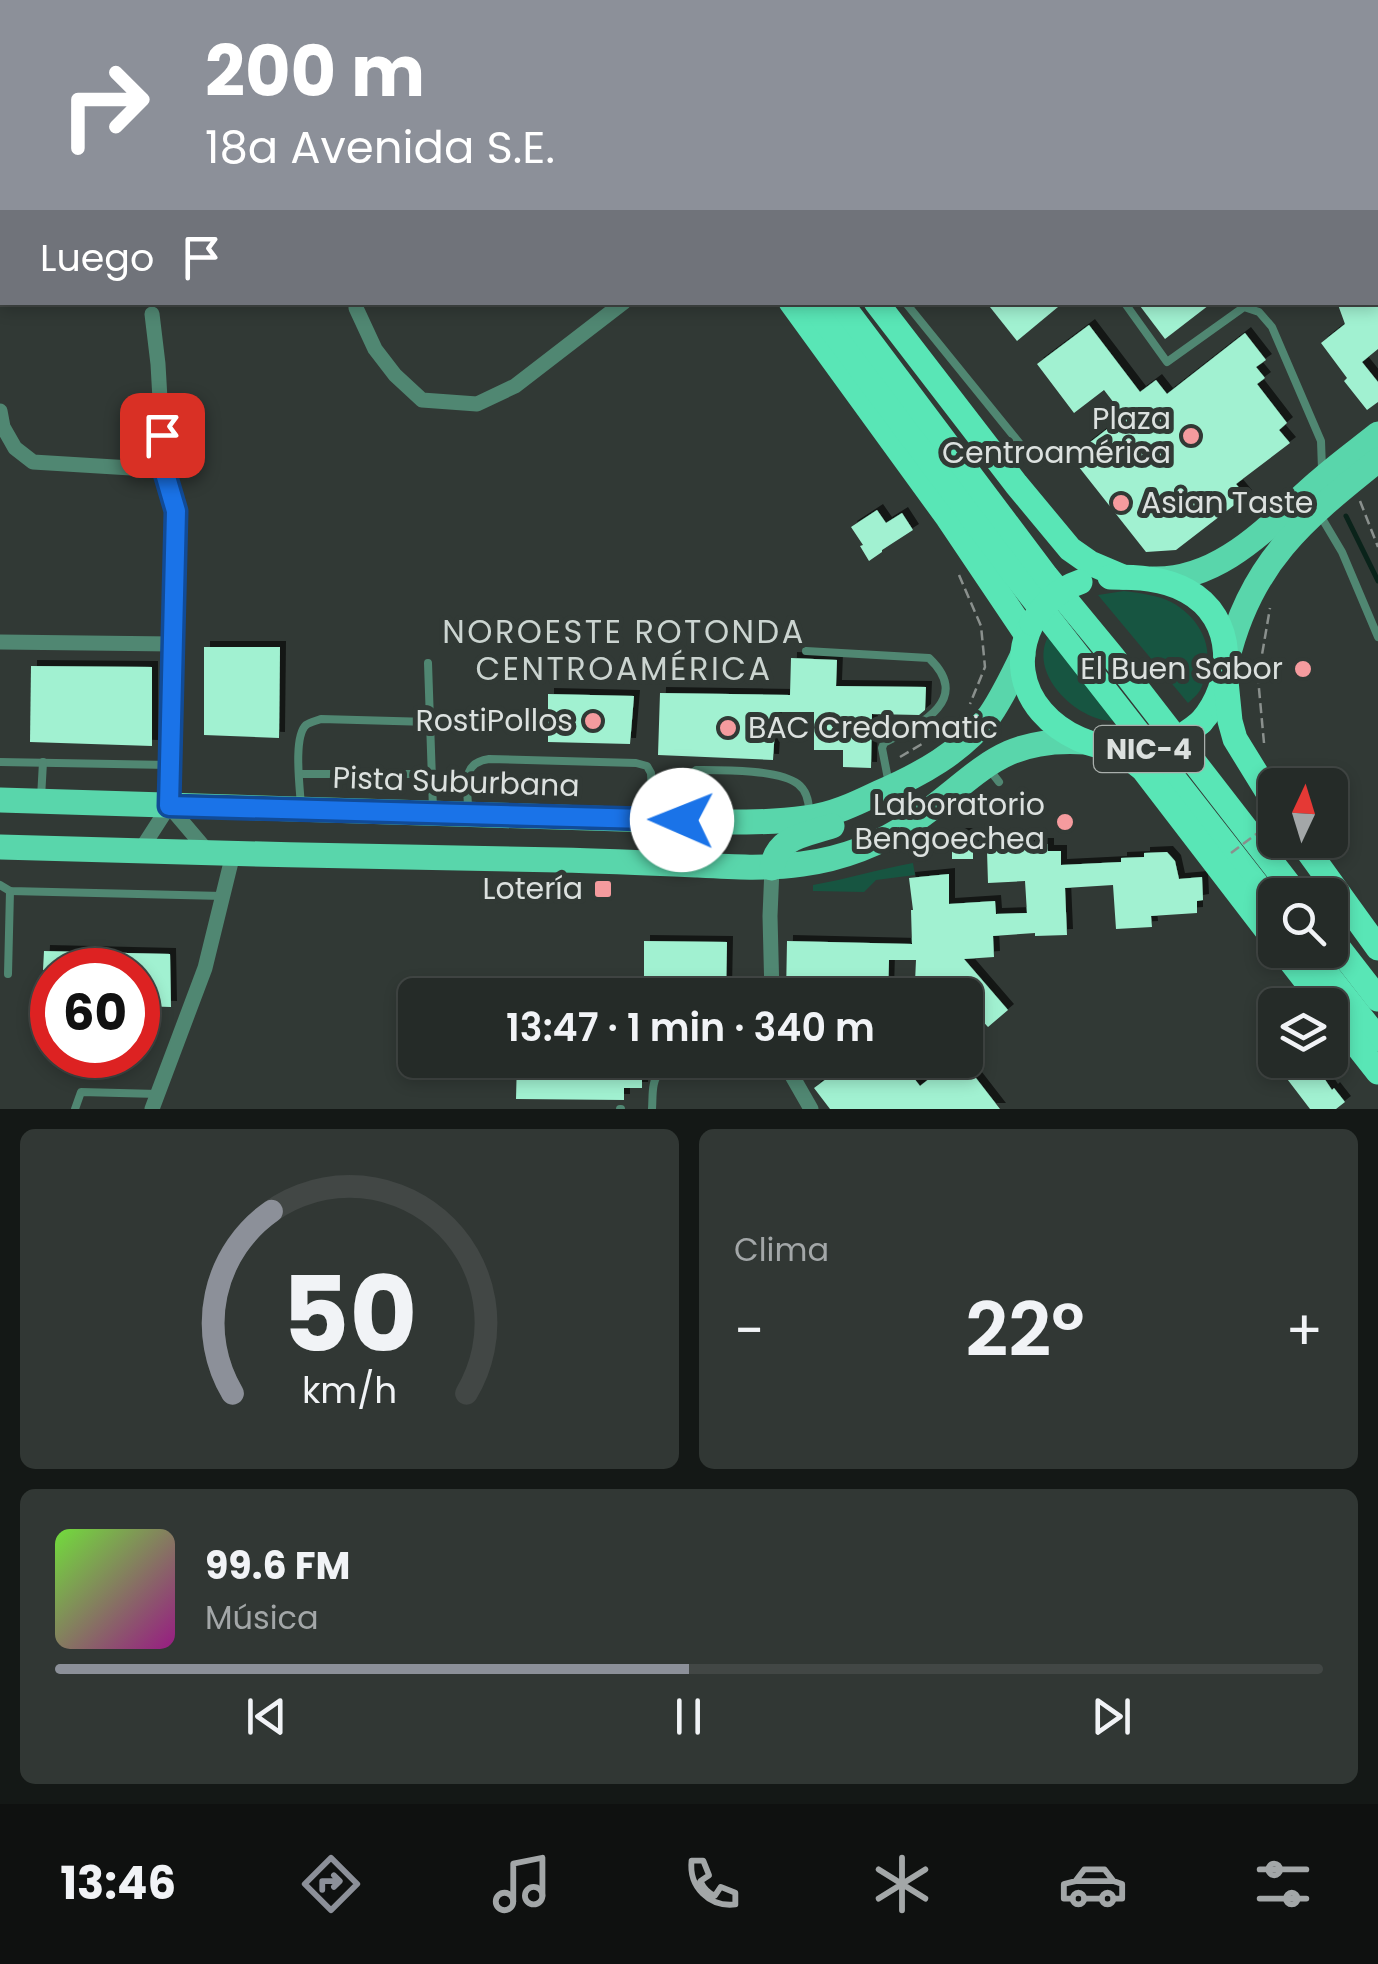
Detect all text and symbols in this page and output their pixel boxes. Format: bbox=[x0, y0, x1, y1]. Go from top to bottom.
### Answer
text: 200 m bbox=[205, 22, 425, 121]
icon: right bbox=[40, 40, 170, 170]
text: 18a Avenida S.E. bbox=[205, 116, 555, 179]
icon: arrive bbox=[174, 230, 229, 285]
text: Luego bbox=[40, 231, 154, 284]
pin bbox=[120, 393, 205, 478]
place label: Plaza Centroamérica bbox=[942, 397, 1171, 474]
icon: arrive bbox=[135, 408, 190, 463]
marker: Plaza Centroamérica bbox=[1180, 425, 1202, 447]
place label: Asian Taste bbox=[1141, 481, 1313, 524]
marker: Asian Taste bbox=[1110, 492, 1132, 514]
district label: NOROESTE ROTONDA CENTROAMÉRICA bbox=[442, 609, 806, 691]
place label: El Buen Sabor bbox=[1080, 647, 1283, 690]
marker: El Buen Sabor bbox=[1292, 658, 1314, 680]
place label: RostiPollos bbox=[415, 699, 573, 742]
place label: BAC Credomatic bbox=[748, 706, 998, 749]
marker: RostiPollos bbox=[582, 710, 604, 732]
marker: BAC Credomatic bbox=[717, 717, 739, 739]
road number: NIC-4 bbox=[1094, 726, 1204, 772]
street label: Pista Suburbana bbox=[332, 756, 580, 807]
position arrow bbox=[630, 768, 734, 872]
north arrow bbox=[1258, 768, 1348, 858]
map controls bbox=[1258, 768, 1348, 1078]
place label: Laboratorio Bengoechea bbox=[854, 783, 1045, 860]
marker: Laboratorio Bengoechea bbox=[1054, 811, 1076, 833]
place label: Lotería bbox=[482, 867, 583, 910]
marker: Lotería bbox=[592, 878, 614, 900]
button: search bbox=[1258, 878, 1348, 968]
speed limit sign: 60 bbox=[30, 948, 160, 1078]
button: layers bbox=[1258, 988, 1348, 1078]
text: 13:47 · 1 min · 340 m bbox=[506, 1001, 875, 1054]
text: Clima bbox=[734, 1227, 829, 1272]
text: 50 bbox=[282, 1242, 417, 1387]
text: 22° bbox=[965, 1277, 1085, 1382]
text: − bbox=[734, 1292, 764, 1369]
text: + bbox=[1285, 1292, 1323, 1369]
text: km/h bbox=[302, 1365, 397, 1416]
text: 99.6 FM bbox=[205, 1539, 350, 1592]
text: Música bbox=[205, 1595, 319, 1640]
icon: previous bbox=[239, 1689, 294, 1744]
icon: pause bbox=[661, 1689, 716, 1744]
icon: next bbox=[1084, 1689, 1139, 1744]
icon: directions bbox=[296, 1849, 366, 1919]
icon: music bbox=[487, 1849, 557, 1919]
icon: phone bbox=[677, 1849, 747, 1919]
icon: climate bbox=[867, 1849, 937, 1919]
icon: car bbox=[1058, 1849, 1128, 1919]
icon: filters bbox=[1248, 1849, 1318, 1919]
text: 13:46 bbox=[60, 1852, 176, 1915]

